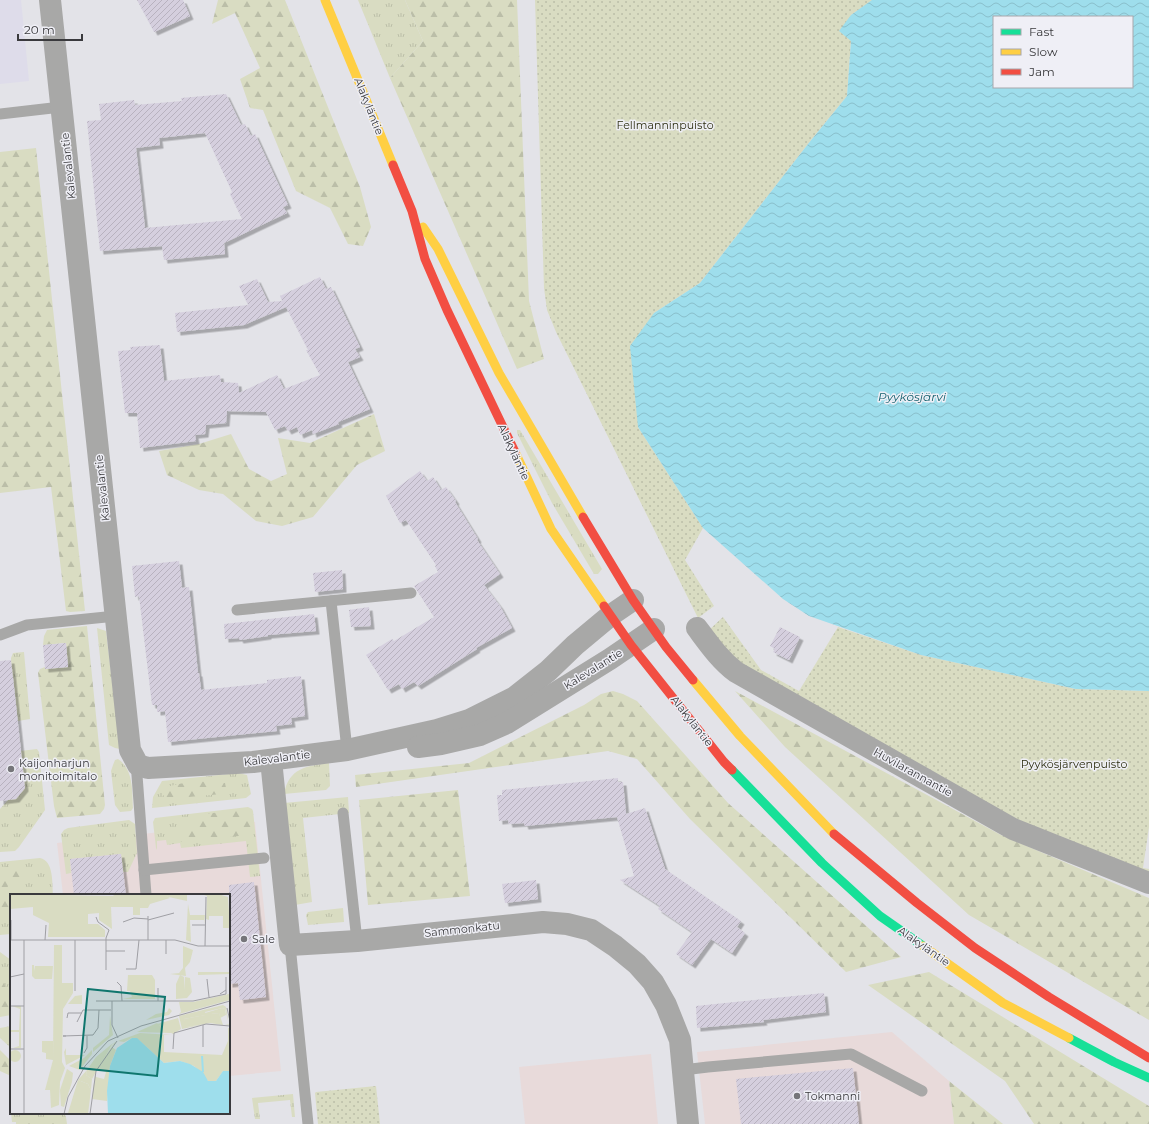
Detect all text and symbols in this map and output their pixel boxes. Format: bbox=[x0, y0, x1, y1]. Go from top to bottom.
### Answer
scale bar bbox=[18, 16, 82, 42]
legend bbox=[993, 16, 1133, 88]
text: 20 m bbox=[24, 22, 55, 37]
text: Fast bbox=[1029, 24, 1054, 39]
text: Slow bbox=[1029, 44, 1058, 59]
text: Jam bbox=[1028, 64, 1055, 79]
street label: Alakyläntie bbox=[351, 75, 387, 137]
park label: Fellmanninpuisto bbox=[616, 118, 714, 132]
street label: Kalevalantie bbox=[58, 132, 78, 200]
water label: Pyykösjärvi bbox=[878, 389, 947, 404]
street label: Alakyläntie bbox=[495, 422, 533, 483]
street label: Kalevalantie bbox=[92, 454, 112, 522]
street label: Kalevalantie bbox=[561, 645, 625, 693]
street label: Alakyläntie bbox=[668, 693, 716, 749]
street label: Huvilarannantie bbox=[871, 745, 955, 800]
street label: Kalevalantie bbox=[243, 747, 311, 769]
place label: Kaijonharjun monitoimitalo bbox=[19, 756, 97, 783]
park label: Pyykösjärvenpuisto bbox=[1021, 757, 1127, 771]
marker: Kaijonharjun monitoimitalo bbox=[6, 764, 16, 774]
inset map bbox=[10, 894, 230, 1114]
street label: Sammonkatu bbox=[424, 918, 500, 940]
street label: Alakyläntie bbox=[895, 923, 953, 969]
place label: Sale bbox=[252, 932, 275, 946]
marker: Sale bbox=[239, 934, 249, 944]
place label: Tokmanni bbox=[805, 1089, 860, 1103]
marker: Tokmanni bbox=[792, 1091, 802, 1101]

